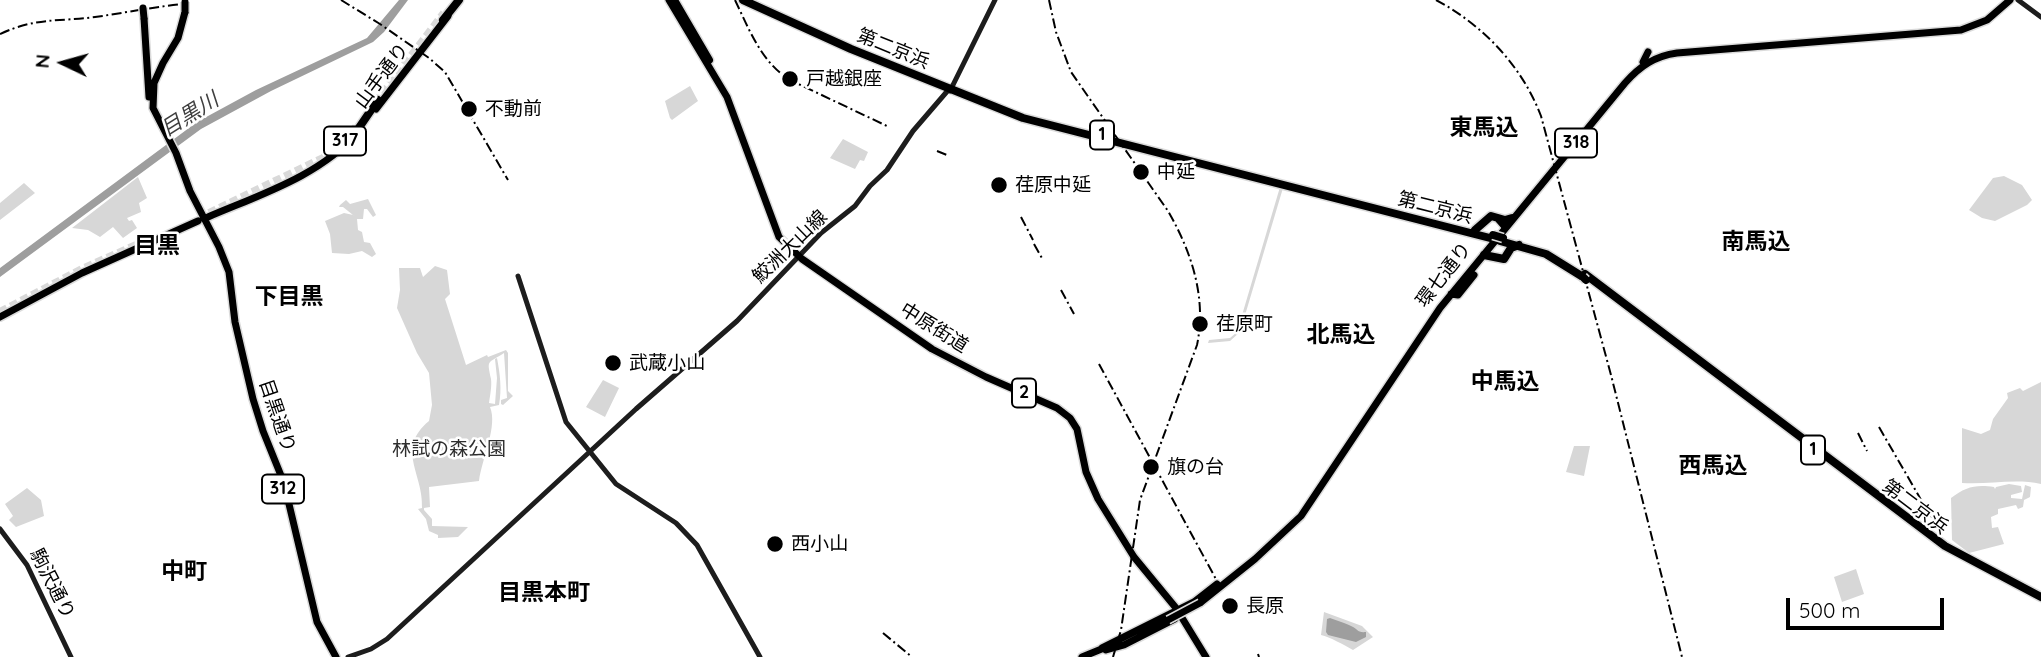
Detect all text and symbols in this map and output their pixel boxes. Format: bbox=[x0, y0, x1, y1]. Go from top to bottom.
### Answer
street label: 第二京浜 bbox=[853, 24, 933, 74]
north arrow bbox=[28, 28, 98, 98]
street label: 山手通り bbox=[350, 39, 414, 113]
text: N bbox=[30, 53, 55, 69]
place label: 戸越銀座 bbox=[806, 68, 882, 90]
marker: 戸越銀座 bbox=[780, 69, 800, 89]
water label: 目黒川 bbox=[157, 88, 223, 142]
place label: 不動前 bbox=[485, 98, 542, 120]
marker: 不動前 bbox=[459, 99, 479, 119]
district label: 東馬込 bbox=[1450, 114, 1518, 142]
road number: 1 bbox=[1090, 120, 1114, 150]
road number: 317 bbox=[324, 126, 366, 156]
road number: 318 bbox=[1555, 128, 1597, 158]
place label: 中延 bbox=[1157, 161, 1195, 183]
marker: 中延 bbox=[1131, 162, 1151, 182]
place label: 荏原中延 bbox=[1015, 174, 1091, 196]
marker: 荏原中延 bbox=[989, 175, 1009, 195]
street label: 第二京浜 bbox=[1395, 188, 1475, 228]
street label: 鮫洲大山線 bbox=[748, 206, 832, 288]
district label: 南馬込 bbox=[1722, 228, 1790, 256]
district label: 目黒 bbox=[134, 232, 180, 260]
street label: 環七通り bbox=[1412, 238, 1476, 312]
district label: 下目黒 bbox=[255, 283, 323, 311]
street label: 中原街道 bbox=[896, 298, 972, 358]
place label: 荏原町 bbox=[1216, 313, 1273, 335]
marker: 荏原町 bbox=[1190, 314, 1210, 334]
district label: 北馬込 bbox=[1307, 321, 1375, 349]
place label: 武蔵小山 bbox=[629, 352, 705, 374]
marker: 武蔵小山 bbox=[603, 353, 623, 373]
district label: 中馬込 bbox=[1471, 368, 1539, 396]
street label: 目黒通り bbox=[254, 376, 300, 456]
road number: 2 bbox=[1012, 379, 1036, 408]
road number: 1 bbox=[1801, 436, 1825, 464]
park label: 林試の森公園 bbox=[392, 438, 506, 460]
district label: 西馬込 bbox=[1679, 452, 1747, 480]
place label: 旗の台 bbox=[1167, 456, 1224, 478]
marker: 旗の台 bbox=[1141, 457, 1161, 477]
road number: 312 bbox=[262, 475, 304, 504]
street label: 第二京浜 bbox=[1878, 475, 1952, 539]
place label: 西小山 bbox=[791, 533, 848, 555]
marker: 西小山 bbox=[765, 534, 785, 554]
street label: 駒沢通り bbox=[25, 545, 79, 623]
district label: 中町 bbox=[161, 558, 207, 586]
district label: 目黒本町 bbox=[498, 579, 590, 607]
scale bar bbox=[1789, 584, 1946, 628]
place label: 長原 bbox=[1246, 595, 1284, 617]
marker: 長原 bbox=[1220, 596, 1240, 616]
text: 500 m bbox=[1799, 597, 1860, 623]

